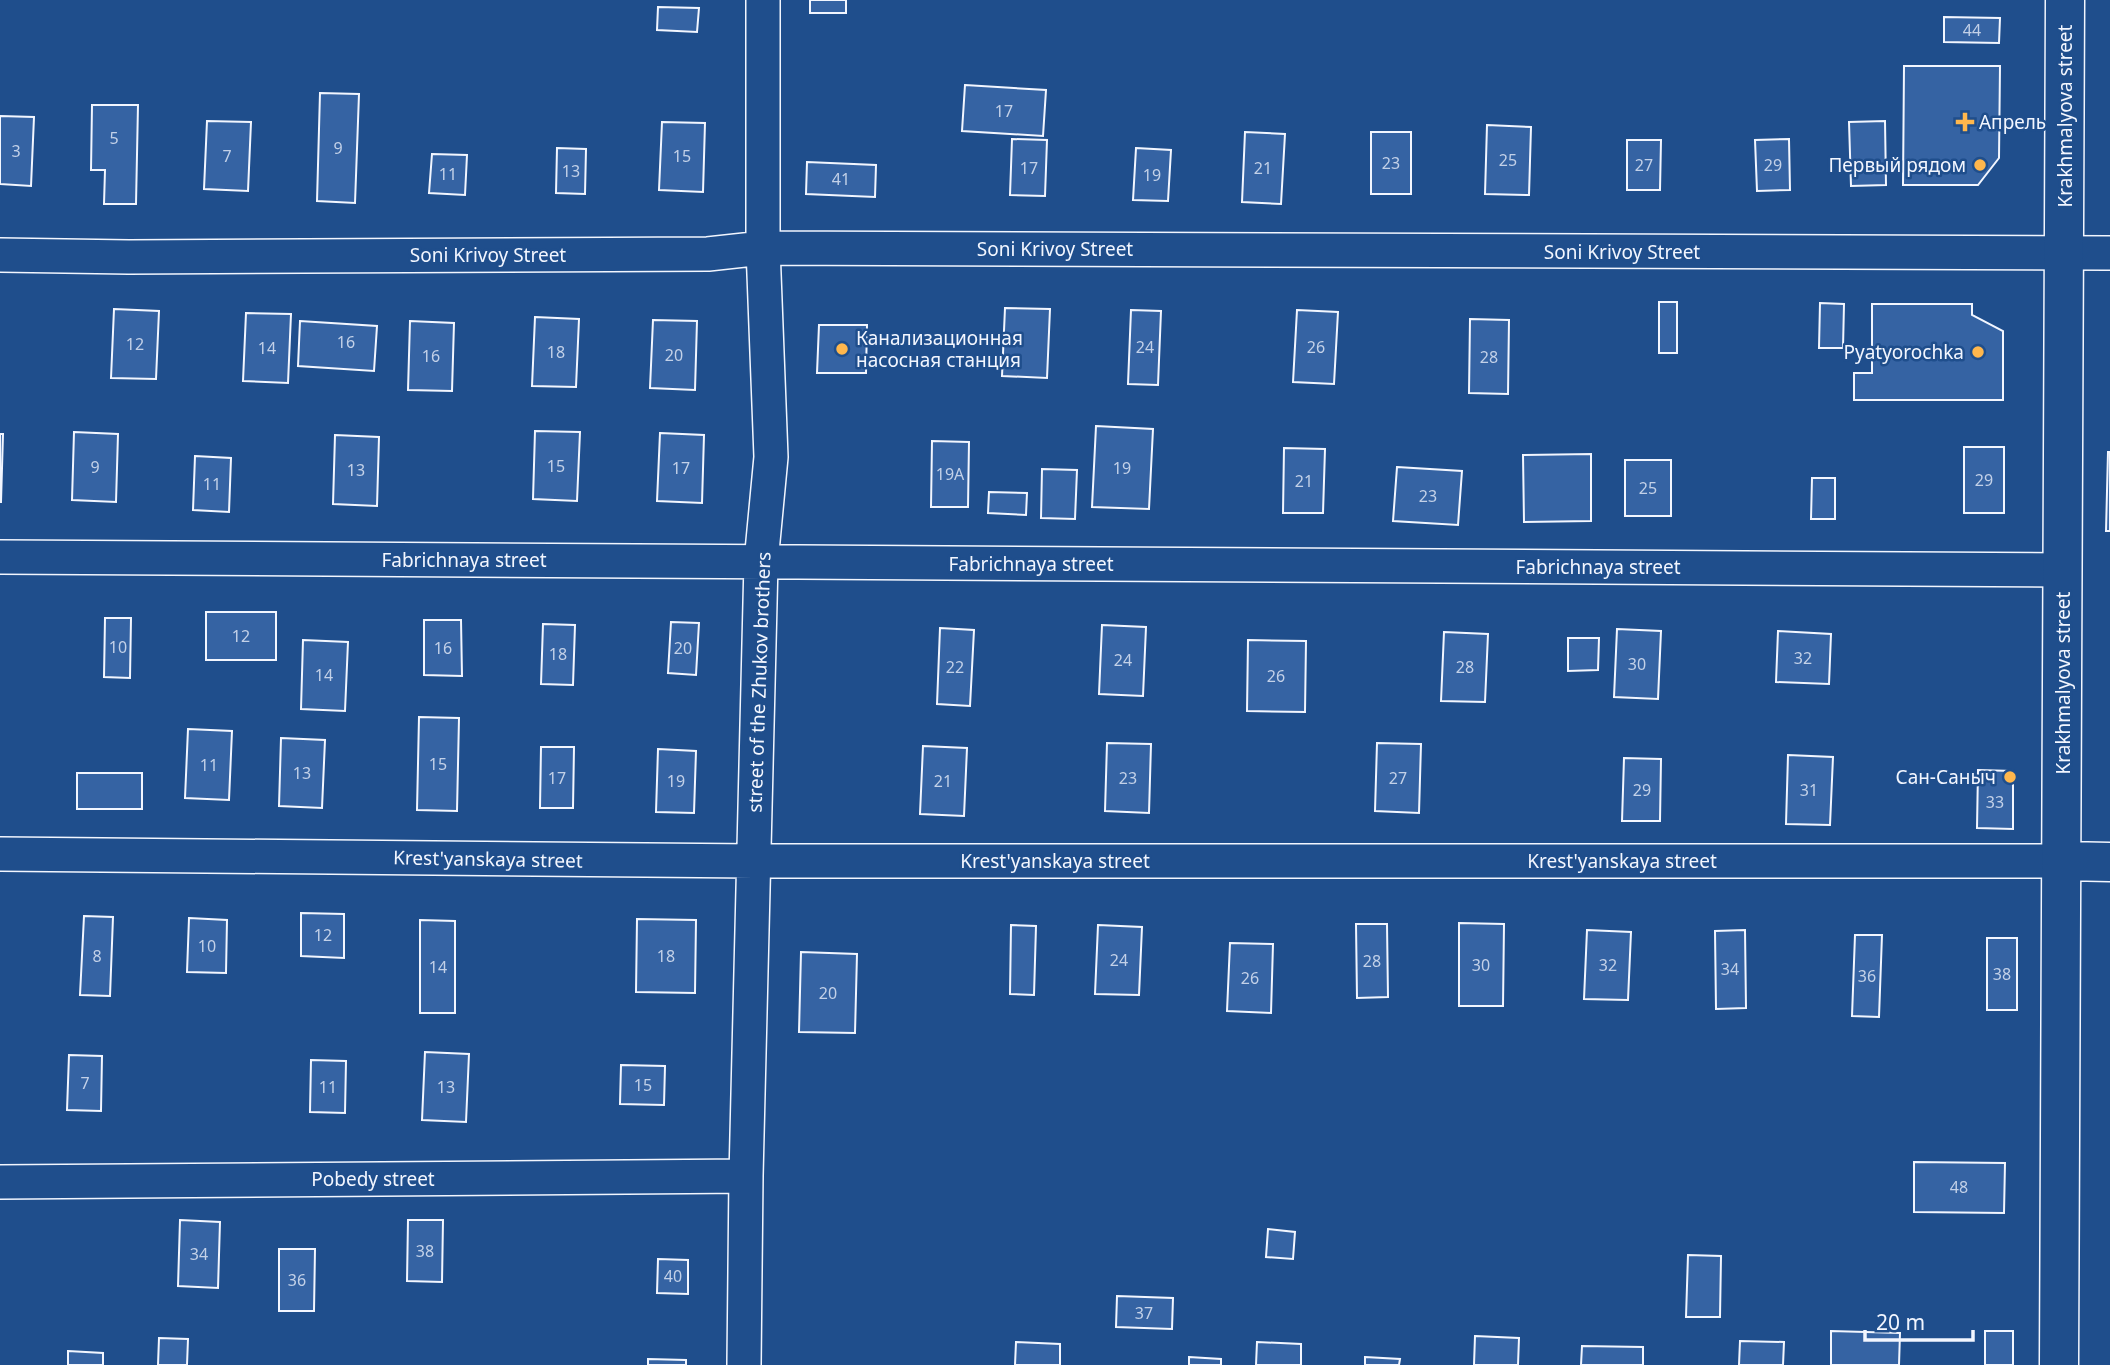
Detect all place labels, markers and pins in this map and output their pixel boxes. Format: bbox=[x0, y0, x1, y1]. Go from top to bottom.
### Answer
place label: Апрель bbox=[1979, 109, 2046, 135]
marker: Апрель bbox=[1957, 114, 1973, 130]
place label: Первый рядом bbox=[1828, 152, 1966, 178]
marker: Первый рядом bbox=[1972, 157, 1988, 173]
place label: Канализационная насосная станция bbox=[856, 325, 1023, 373]
place label: Pyatyorochka bbox=[1843, 339, 1964, 365]
marker: Канализационная насосная станция bbox=[834, 341, 850, 357]
marker: Pyatyorochka bbox=[1970, 344, 1986, 360]
place label: Сан-Саныч bbox=[1895, 764, 1996, 790]
marker: Сан-Саныч bbox=[2002, 769, 2018, 785]

